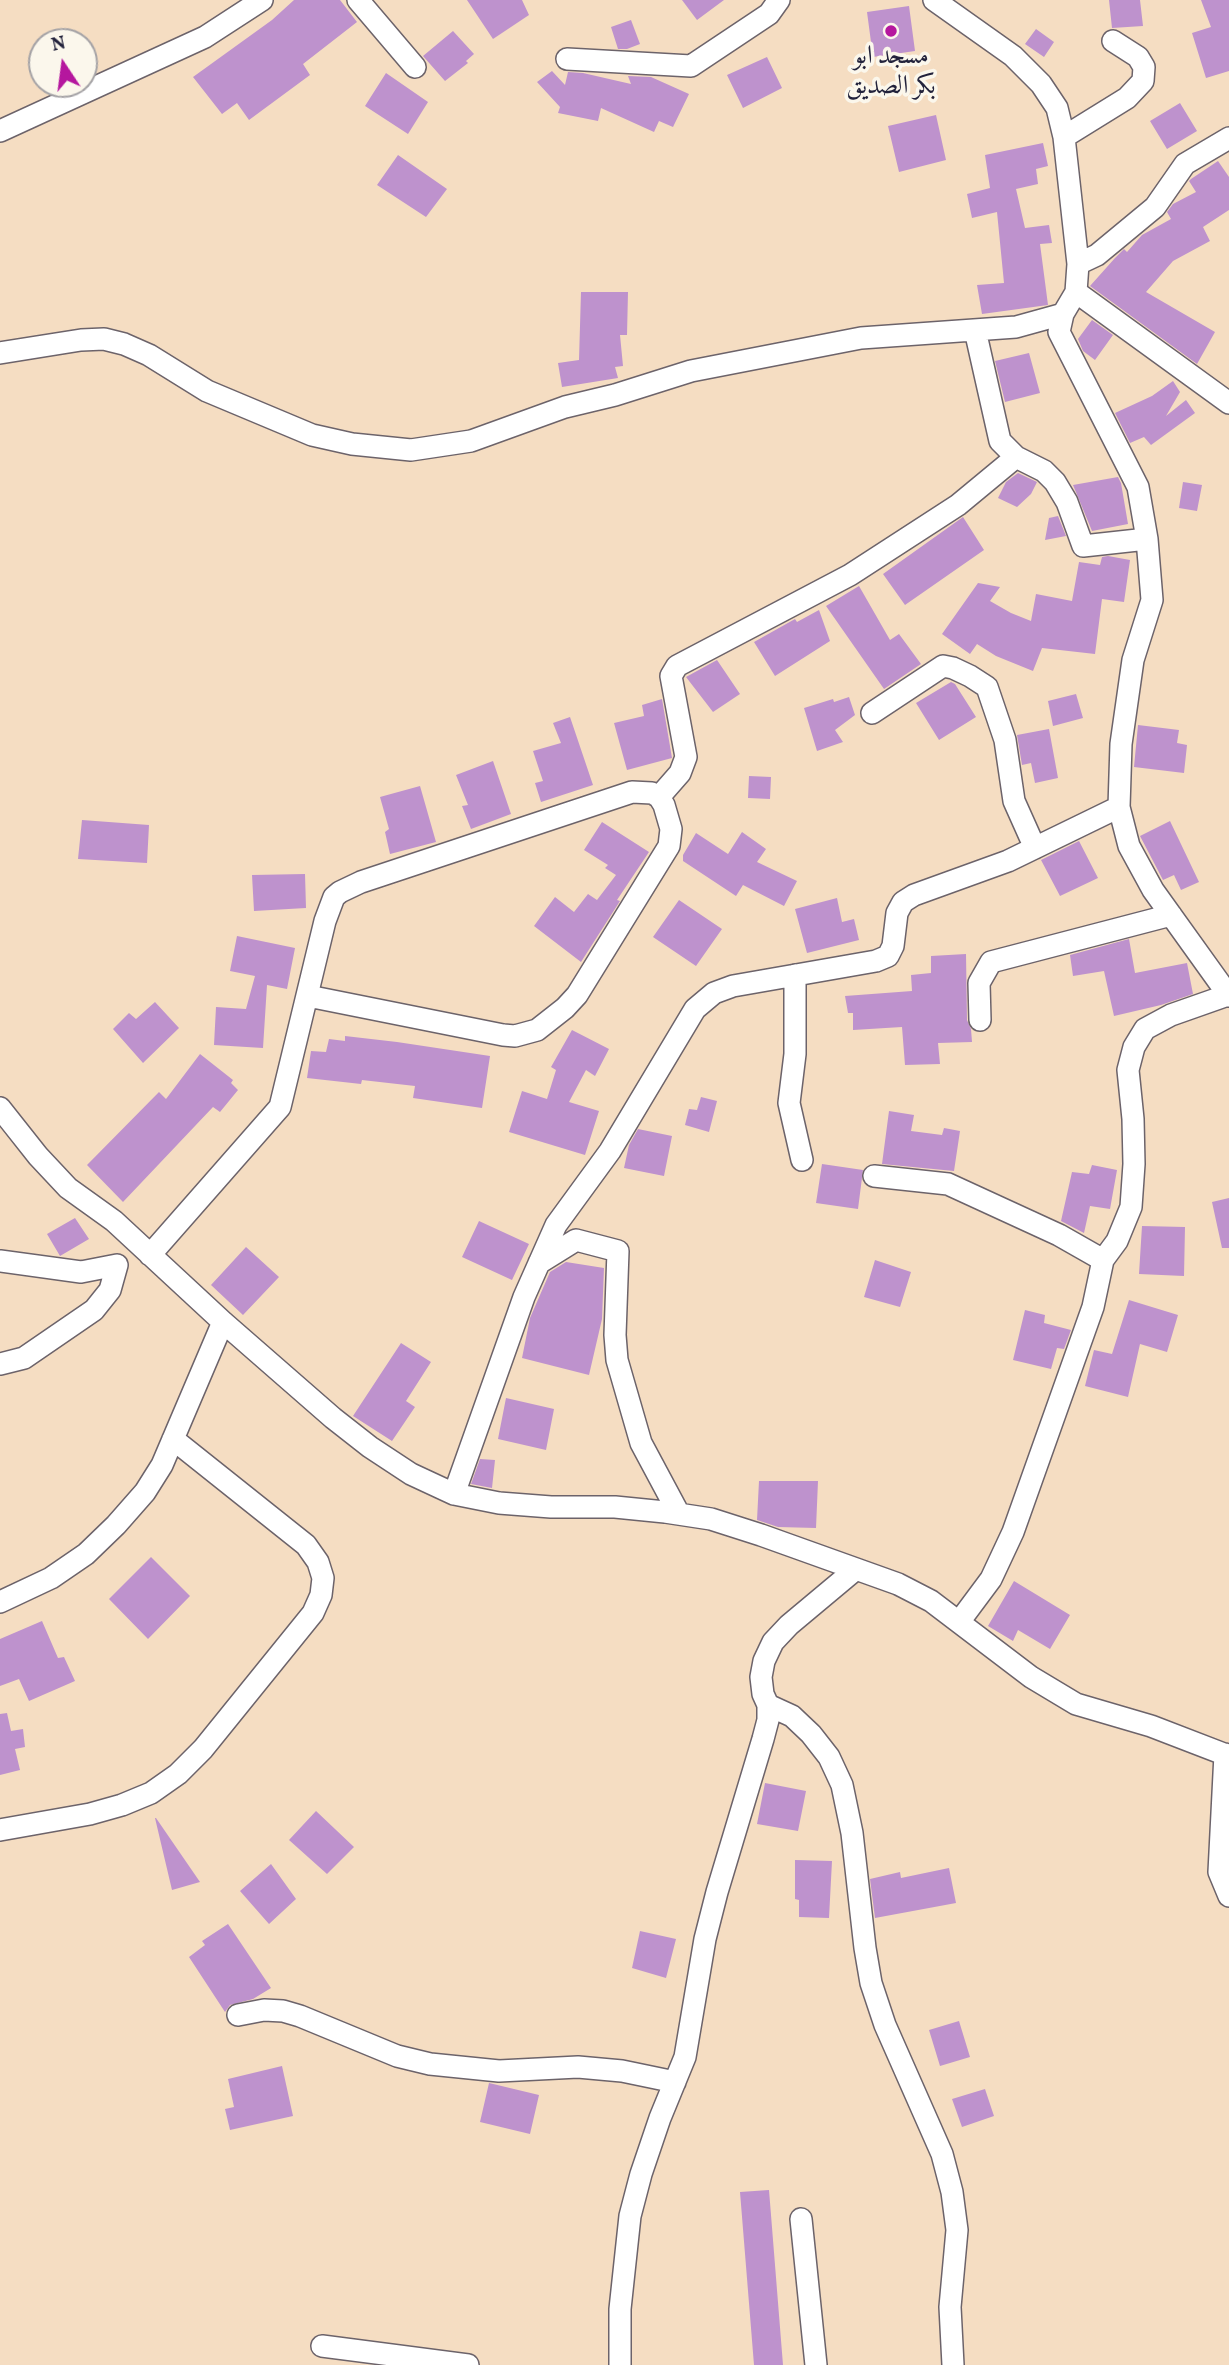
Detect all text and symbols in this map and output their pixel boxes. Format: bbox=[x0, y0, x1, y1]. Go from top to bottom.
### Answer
marker: مسجد ابو بكر الصديق bbox=[883, 23, 899, 39]
north arrow bbox=[28, 28, 98, 98]
text: N bbox=[49, 30, 68, 59]
place label: مسجد ابو بكر الصديق bbox=[846, 42, 936, 104]

